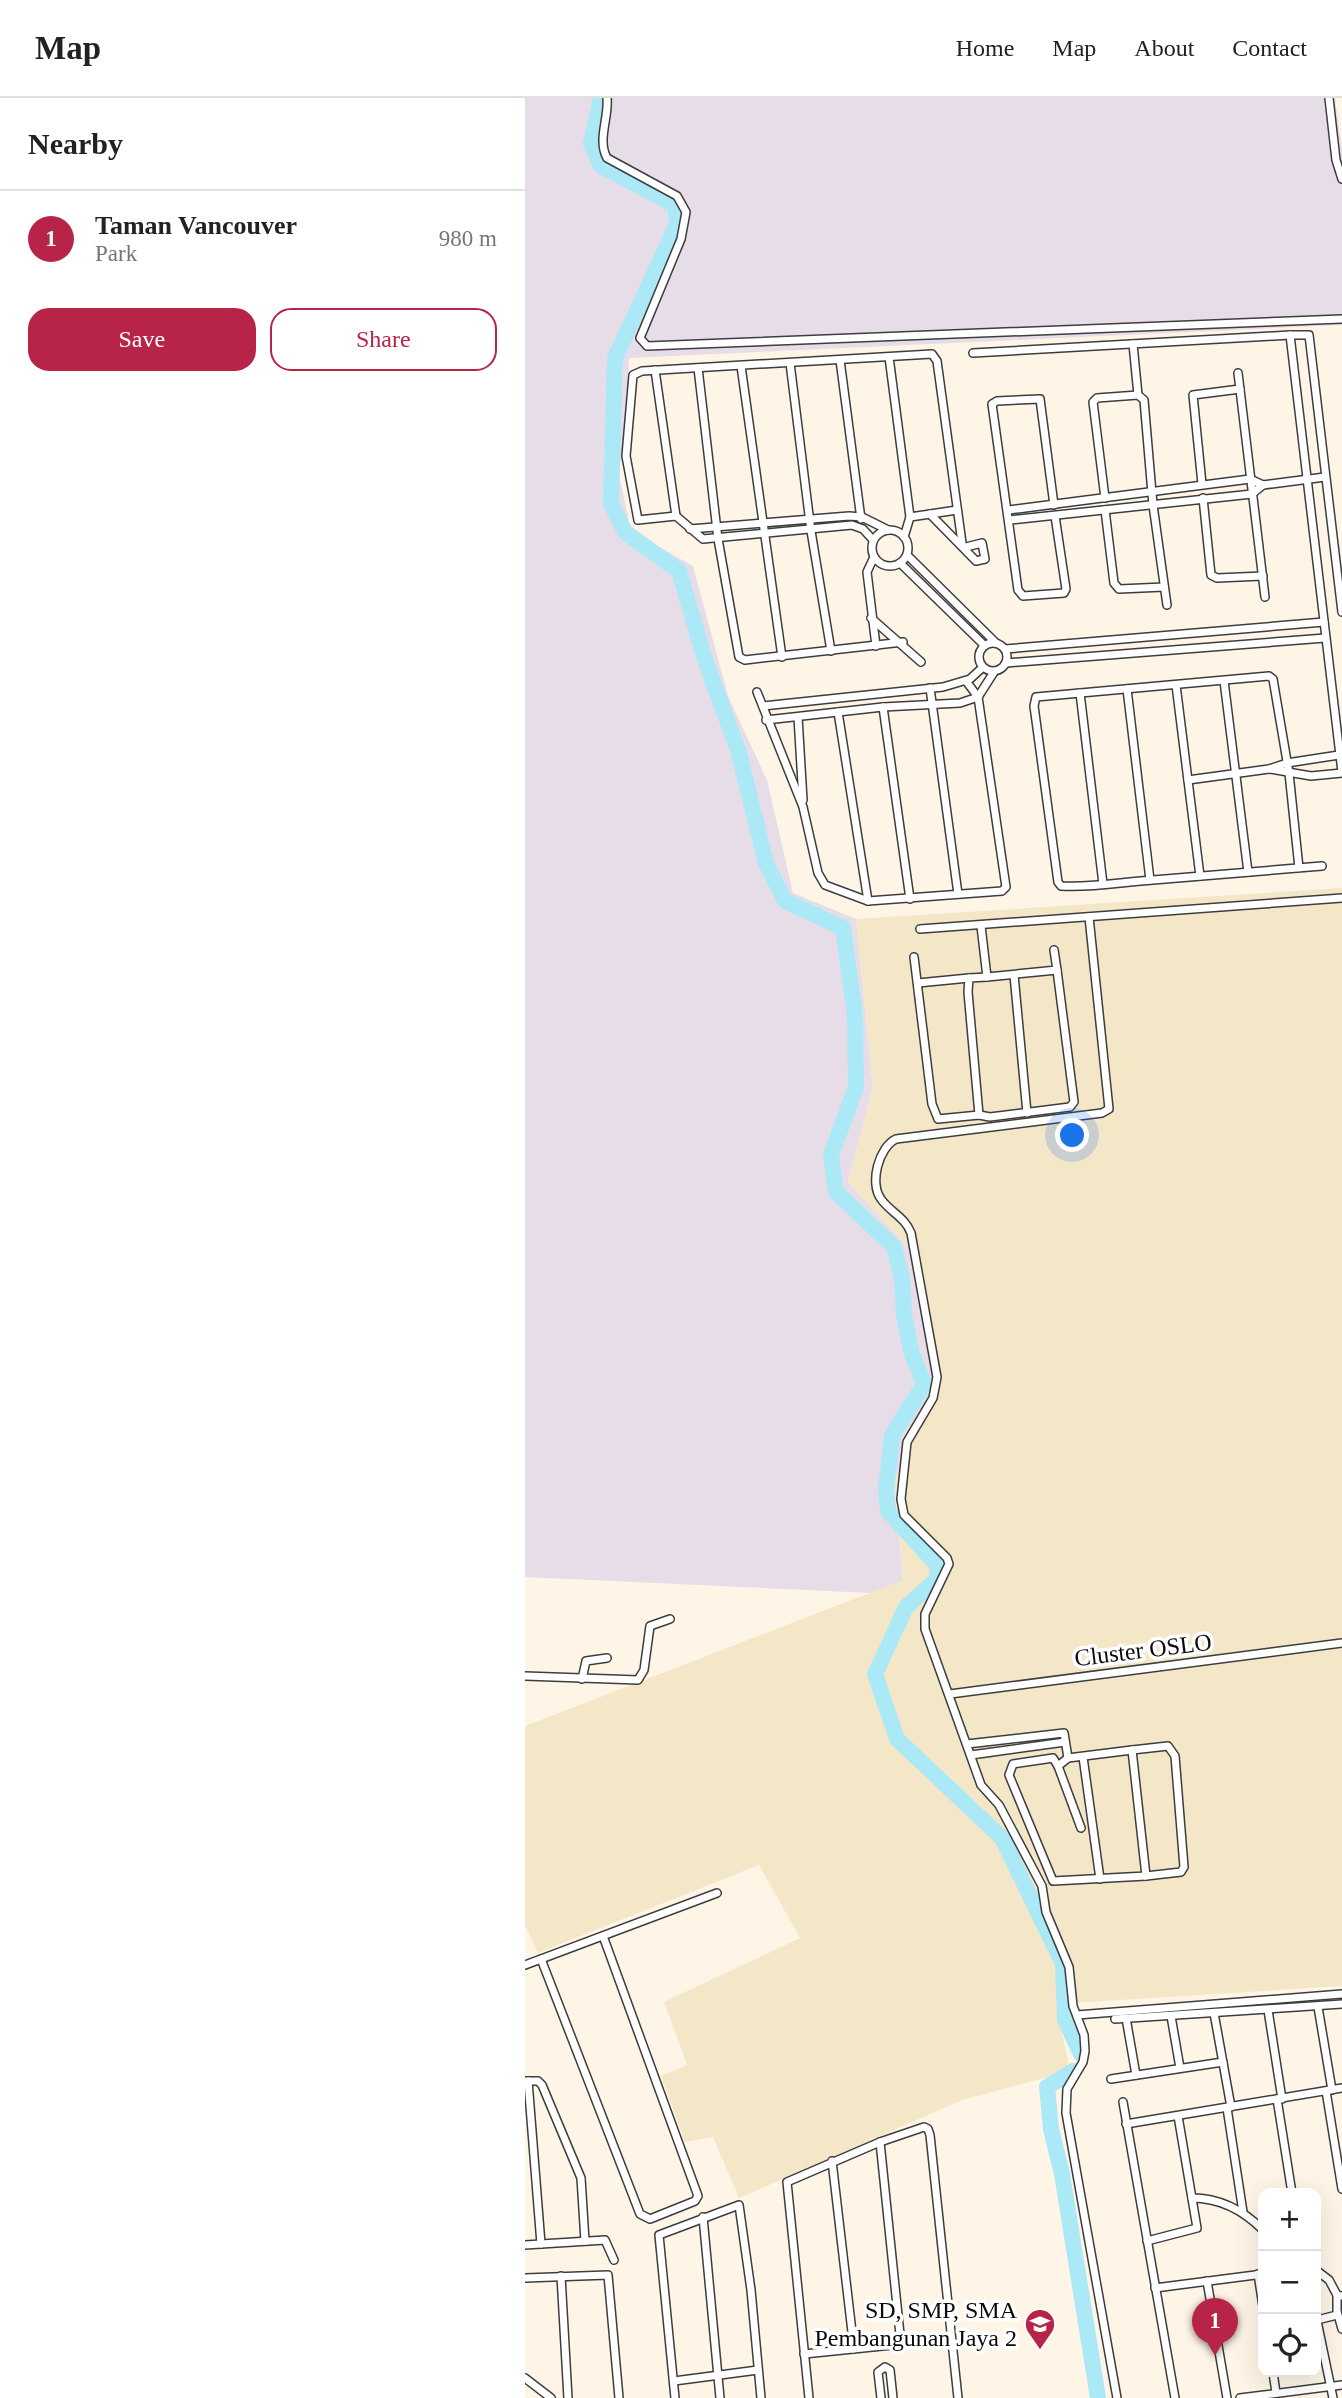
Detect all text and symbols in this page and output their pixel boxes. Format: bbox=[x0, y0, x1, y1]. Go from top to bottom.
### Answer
text: Map bbox=[35, 30, 101, 66]
text: Home bbox=[956, 35, 1014, 61]
text: Map bbox=[1052, 35, 1096, 61]
text: About bbox=[1134, 35, 1194, 61]
text: Contact bbox=[1232, 35, 1307, 61]
text: Nearby bbox=[28, 127, 123, 160]
text: Taman Vancouver bbox=[95, 211, 297, 240]
text: 1 bbox=[45, 226, 57, 251]
text: 980 m bbox=[439, 226, 497, 251]
text: Park bbox=[95, 241, 137, 266]
button: Save bbox=[28, 308, 256, 371]
button: Share bbox=[270, 308, 497, 371]
your location bbox=[1055, 1118, 1089, 1152]
street label: Cluster OSLO bbox=[1073, 1629, 1213, 1671]
map controls bbox=[1258, 2188, 1321, 2377]
button: + bbox=[1258, 2188, 1321, 2251]
button: − bbox=[1258, 2251, 1321, 2314]
place label: SD, SMP, SMA Pembangunan Jaya 2 bbox=[814, 2297, 1018, 2351]
pin: 1 bbox=[1192, 2298, 1238, 2356]
school or university icon: SD, SMP, SMA Pembangunan Jaya 2 bbox=[1023, 2307, 1057, 2351]
button: locate bbox=[1258, 2314, 1321, 2377]

